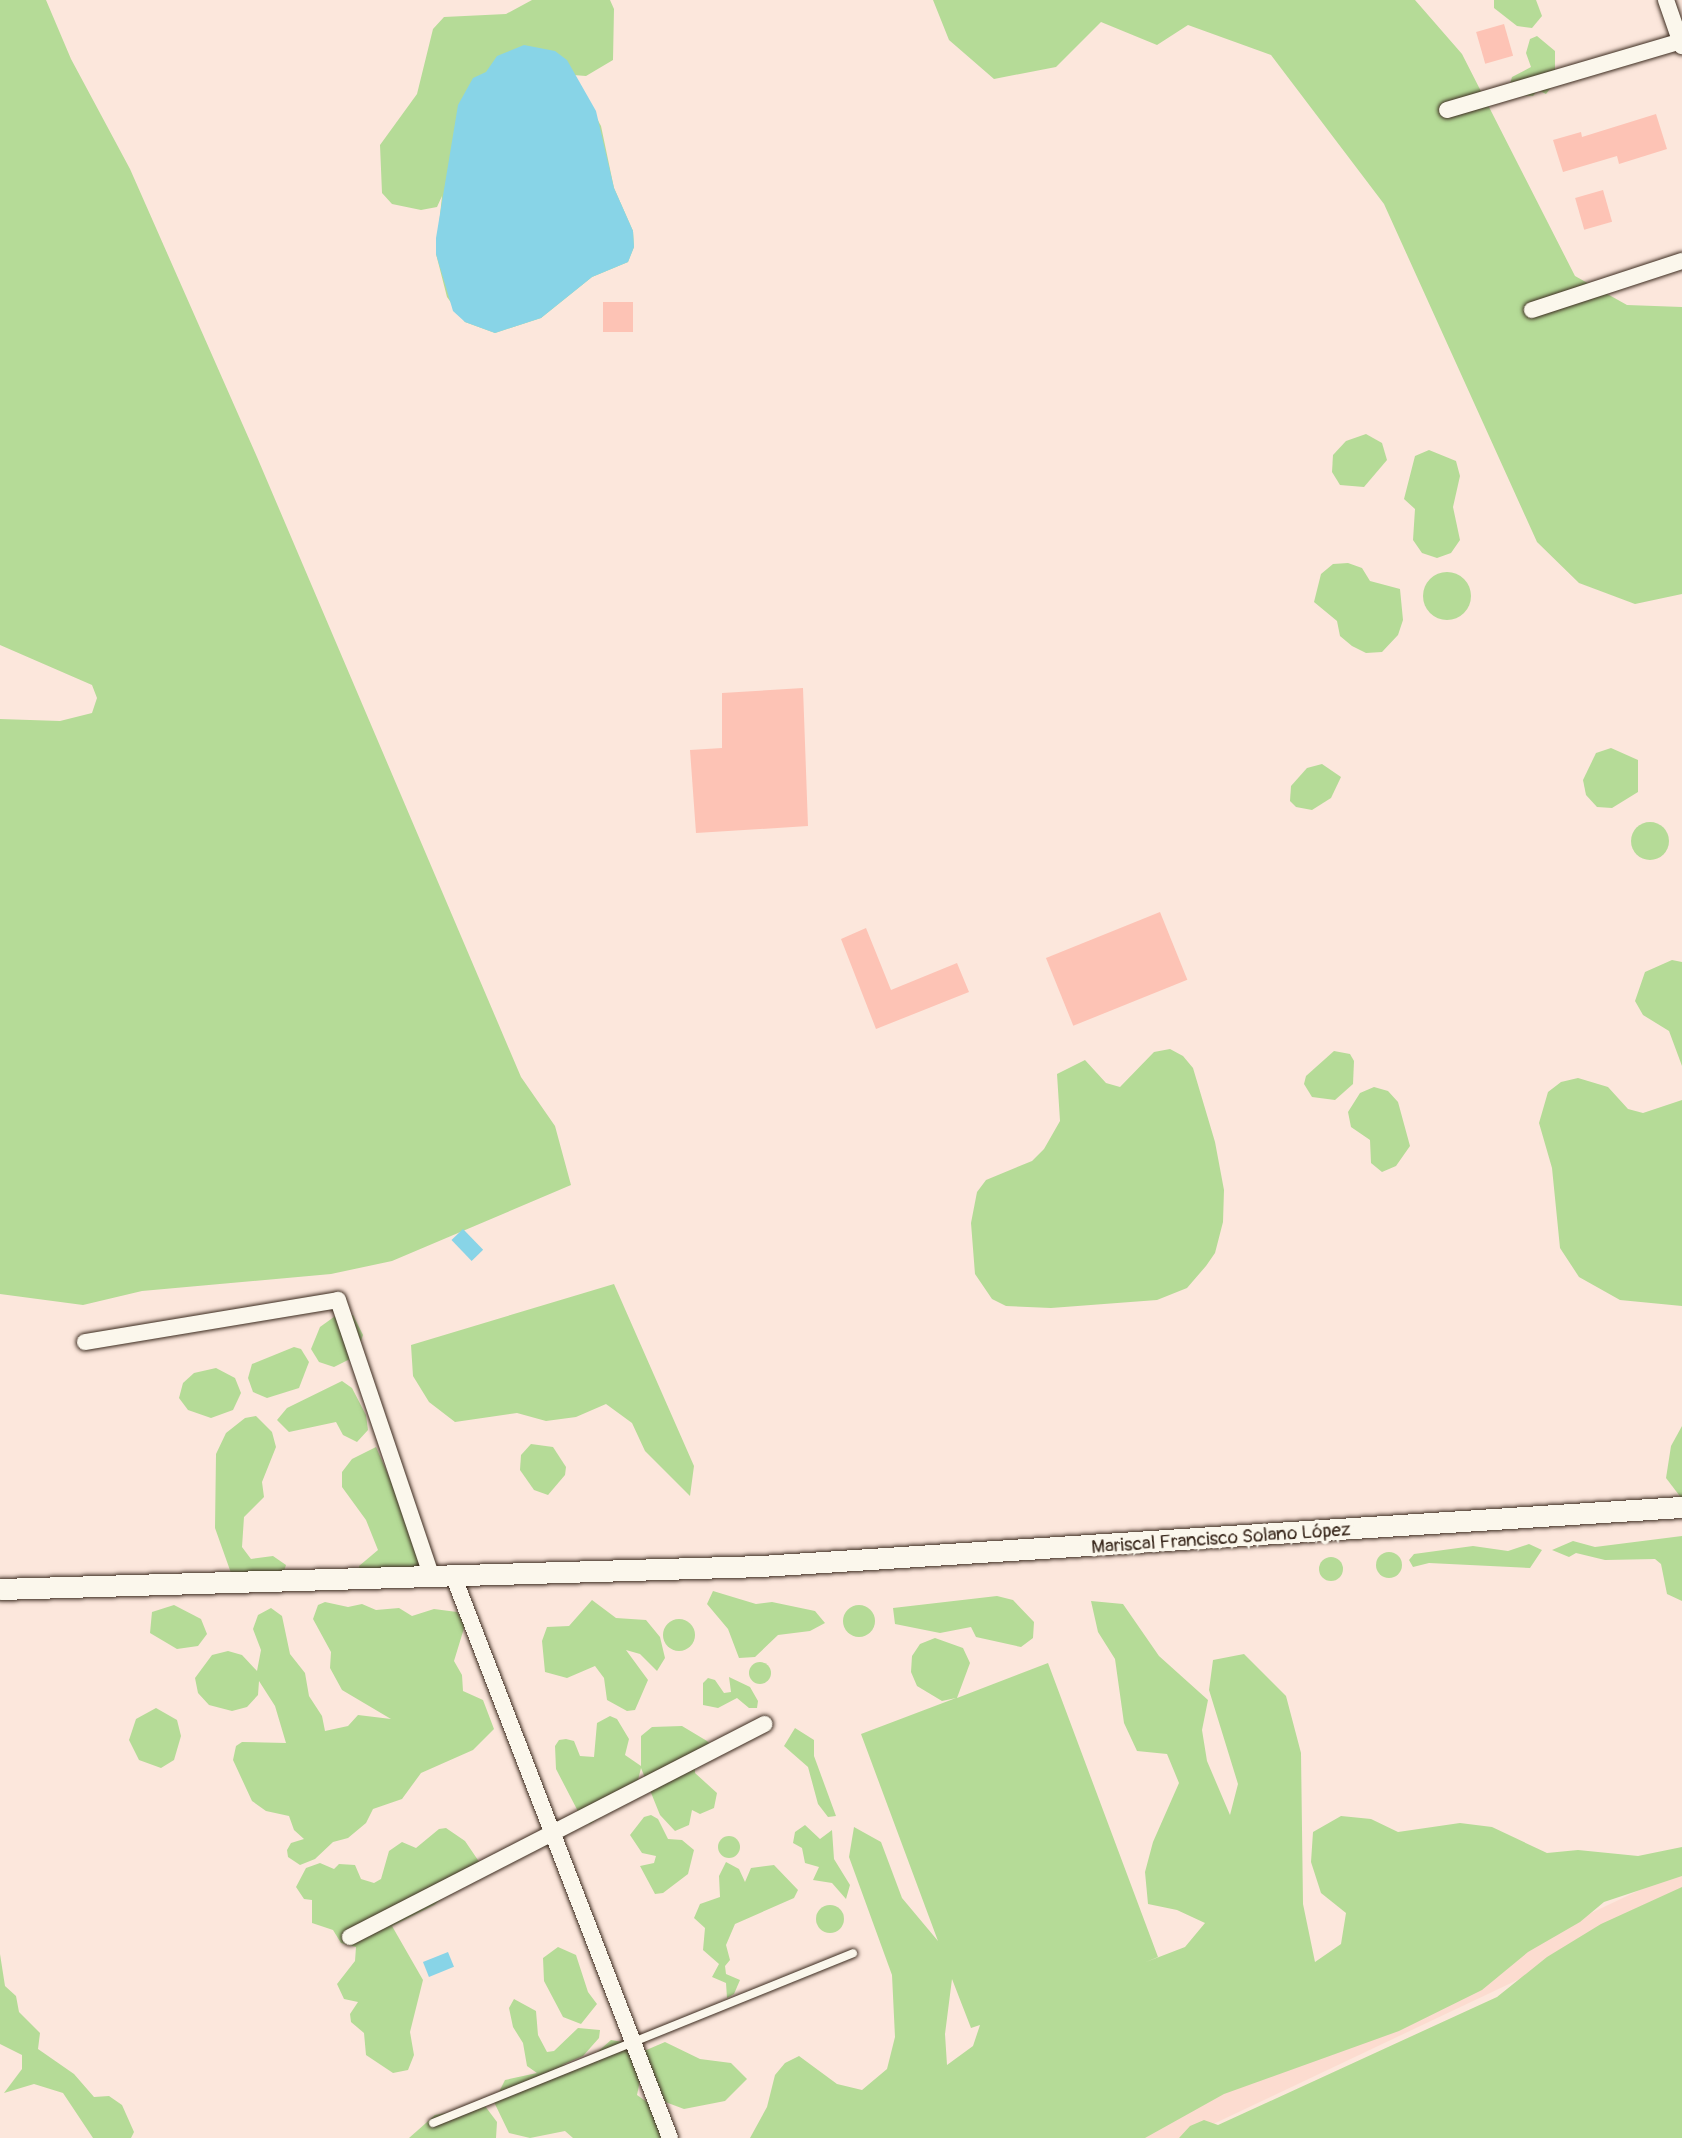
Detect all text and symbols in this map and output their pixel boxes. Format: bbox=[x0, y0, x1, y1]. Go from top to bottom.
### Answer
street label: Mariscal Francisco Solano López bbox=[1091, 1519, 1351, 1559]

